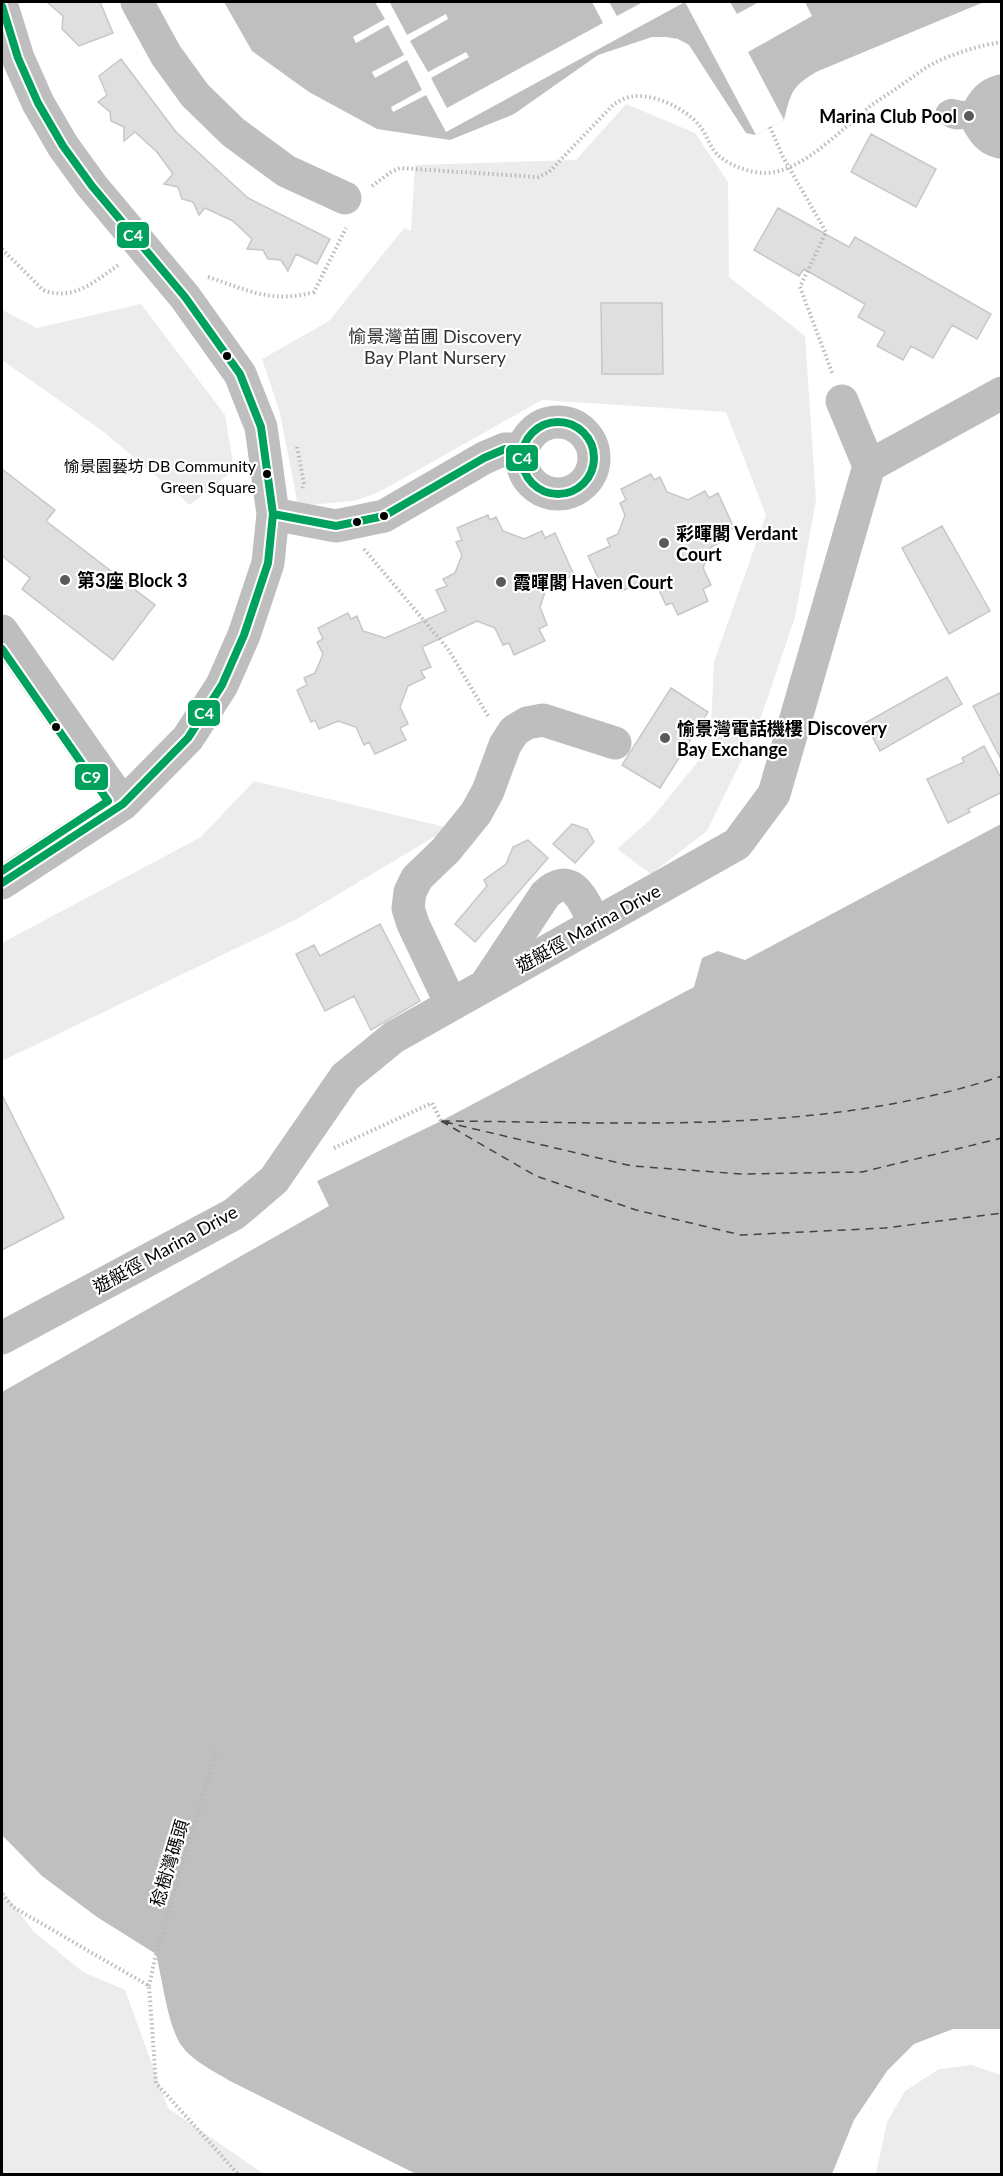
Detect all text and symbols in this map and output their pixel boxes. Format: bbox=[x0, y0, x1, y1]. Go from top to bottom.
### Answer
place label: Marina Club Pool bbox=[819, 105, 957, 127]
marker: Marina Club Pool bbox=[962, 109, 976, 123]
line badge: C4 bbox=[116, 221, 150, 249]
text: C4 bbox=[123, 225, 143, 244]
park label: 愉景灣苗圃 Discovery Bay Plant Nursery bbox=[349, 325, 522, 368]
unlabelled marker bbox=[221, 350, 233, 362]
line badge: C4 bbox=[505, 444, 539, 472]
text: C4 bbox=[512, 448, 532, 467]
place label: 愉景園藝坊 DB Community Green Square bbox=[64, 456, 257, 496]
marker: 愉景園藝坊 DB Community Green Square bbox=[261, 468, 273, 480]
unlabelled marker bbox=[378, 510, 390, 522]
unlabelled marker bbox=[351, 516, 363, 528]
place label: 彩暉閣 Verdant Court bbox=[676, 522, 798, 565]
marker: 彩暉閣 Verdant Court bbox=[657, 536, 671, 550]
place label: 第3座 Block 3 bbox=[77, 569, 187, 591]
place label: 霞暉閣 Haven Court bbox=[513, 571, 673, 593]
marker: 第3座 Block 3 bbox=[58, 573, 72, 587]
marker: 霞暉閣 Haven Court bbox=[494, 575, 508, 589]
line badge: C4 bbox=[187, 699, 221, 727]
text: C4 bbox=[194, 703, 214, 722]
place label: 愉景灣電話機樓 Discovery Bay Exchange bbox=[677, 717, 888, 760]
unlabelled marker bbox=[50, 721, 62, 733]
marker: 愉景灣電話機樓 Discovery Bay Exchange bbox=[658, 731, 672, 745]
line badge: C9 bbox=[74, 763, 109, 791]
text: C9 bbox=[81, 767, 101, 786]
street label: 遊艇徑 Marina Drive bbox=[512, 879, 664, 977]
street label: 遊艇徑 Marina Drive bbox=[89, 1200, 241, 1298]
street label: 稔樹灣碼頭 bbox=[145, 1817, 193, 1909]

